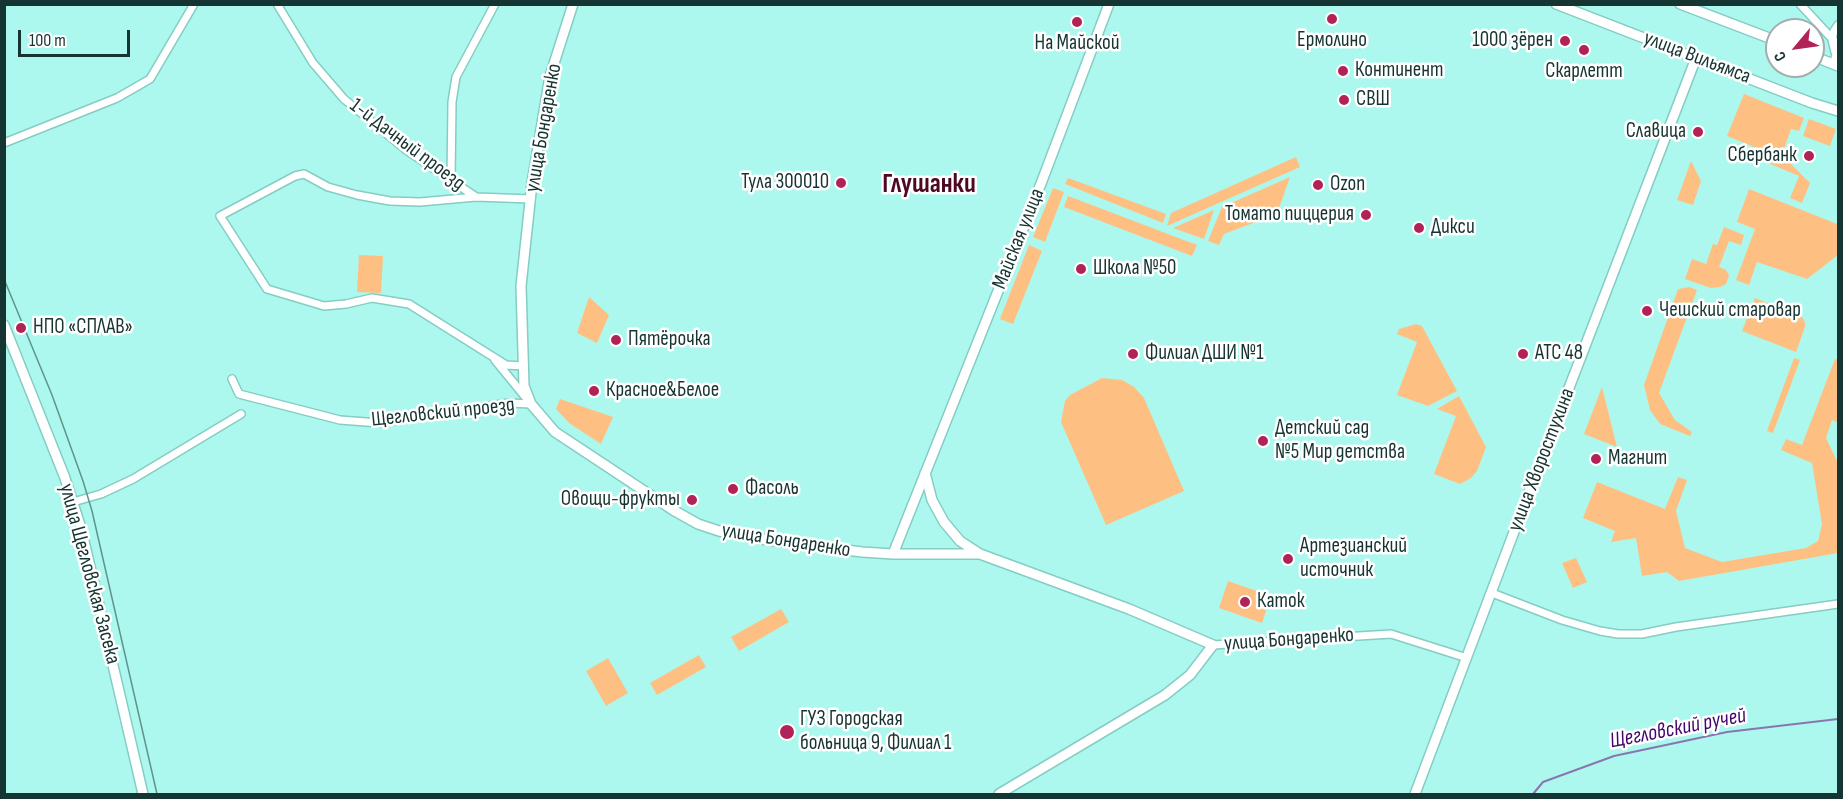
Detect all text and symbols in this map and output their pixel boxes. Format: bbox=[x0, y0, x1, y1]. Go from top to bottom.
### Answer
marker: Ермолино bbox=[1325, 12, 1339, 26]
marker: На Майской bbox=[1070, 15, 1084, 29]
scale bar bbox=[21, 18, 134, 56]
north arrow bbox=[1765, 18, 1825, 78]
street label: улица Вильямса bbox=[1640, 26, 1754, 90]
place label: Ермолино bbox=[1297, 28, 1367, 54]
place label: 1000 зёрен bbox=[1472, 28, 1553, 54]
text: 100 m bbox=[29, 30, 66, 51]
place label: На Майской bbox=[1034, 31, 1120, 57]
marker: 1000 зёрен bbox=[1558, 34, 1572, 48]
marker: Скарлетт bbox=[1577, 43, 1591, 57]
text: С bbox=[1770, 48, 1791, 64]
place label: Континент bbox=[1355, 58, 1443, 84]
place label: Скарлетт bbox=[1545, 59, 1623, 85]
street label: улица Бондаренко bbox=[520, 62, 568, 194]
marker: Континент bbox=[1336, 64, 1350, 78]
place label: СВШ bbox=[1356, 87, 1390, 113]
street label: 1-й Дачный проезд bbox=[344, 93, 470, 197]
marker: СВШ bbox=[1337, 93, 1351, 107]
place label: Славица bbox=[1626, 119, 1686, 145]
marker: Славица bbox=[1691, 125, 1705, 139]
place label: Сбербанк bbox=[1728, 143, 1797, 169]
marker: Сбербанк bbox=[1802, 149, 1816, 163]
district label: Глушанки bbox=[882, 169, 976, 201]
place label: Тула 300010 bbox=[741, 170, 829, 196]
place label: Ozon bbox=[1330, 172, 1365, 198]
marker: Тула 300010 bbox=[834, 176, 848, 190]
marker: Ozon bbox=[1311, 178, 1325, 192]
street label: Майская улица bbox=[987, 185, 1051, 293]
place label: Томато пиццерия bbox=[1225, 202, 1354, 228]
marker: Томато пиццерия bbox=[1359, 208, 1373, 222]
place label: Дикси bbox=[1431, 215, 1475, 241]
marker: Дикси bbox=[1412, 221, 1426, 235]
place label: Школа №50 bbox=[1093, 256, 1176, 282]
marker: Школа №50 bbox=[1074, 262, 1088, 276]
place label: Чешский старовар bbox=[1659, 298, 1801, 324]
marker: Чешский старовар bbox=[1640, 304, 1654, 318]
place label: НПО «СПЛАВ» bbox=[33, 315, 133, 341]
marker: НПО «СПЛАВ» bbox=[14, 321, 28, 335]
place label: Пятёрочка bbox=[628, 327, 711, 353]
marker: Пятёрочка bbox=[609, 333, 623, 347]
place label: Филиал ДШИ №1 bbox=[1145, 341, 1263, 367]
place label: АТС 48 bbox=[1535, 341, 1583, 367]
marker: Филиал ДШИ №1 bbox=[1126, 347, 1140, 361]
marker: АТС 48 bbox=[1516, 347, 1530, 361]
place label: Красное&Белое bbox=[606, 378, 719, 404]
marker: Красное&Белое bbox=[587, 384, 601, 398]
street label: улица Хворостухина bbox=[1503, 385, 1581, 535]
street label: Щегловский проезд bbox=[370, 393, 516, 433]
place label: Детский сад №5 Мир детства bbox=[1275, 416, 1405, 466]
marker: Детский сад №5 Мир детства bbox=[1256, 434, 1270, 448]
place label: Магнит bbox=[1608, 446, 1667, 472]
marker: Магнит bbox=[1589, 452, 1603, 466]
place label: Фасоль bbox=[745, 476, 799, 502]
street label: улица Щегловская Засека bbox=[53, 481, 125, 667]
marker: Фасоль bbox=[726, 482, 740, 496]
place label: Овощи-фрукты bbox=[561, 487, 680, 513]
marker: Овощи-фрукты bbox=[685, 493, 699, 507]
street label: улица Бондаренко bbox=[720, 518, 852, 564]
place label: Артезианский источник bbox=[1300, 534, 1407, 584]
marker: Артезианский источник bbox=[1281, 552, 1295, 566]
place label: Каток bbox=[1257, 589, 1305, 615]
marker: Каток bbox=[1238, 595, 1252, 609]
street label: улица Бондаренко bbox=[1223, 623, 1355, 657]
water label: Щегловский ручей bbox=[1608, 703, 1748, 755]
place label: ГУЗ Городская больница 9, Филиал 1 bbox=[800, 707, 951, 757]
marker: ГУЗ Городская больница 9, Филиал 1 bbox=[778, 723, 796, 741]

